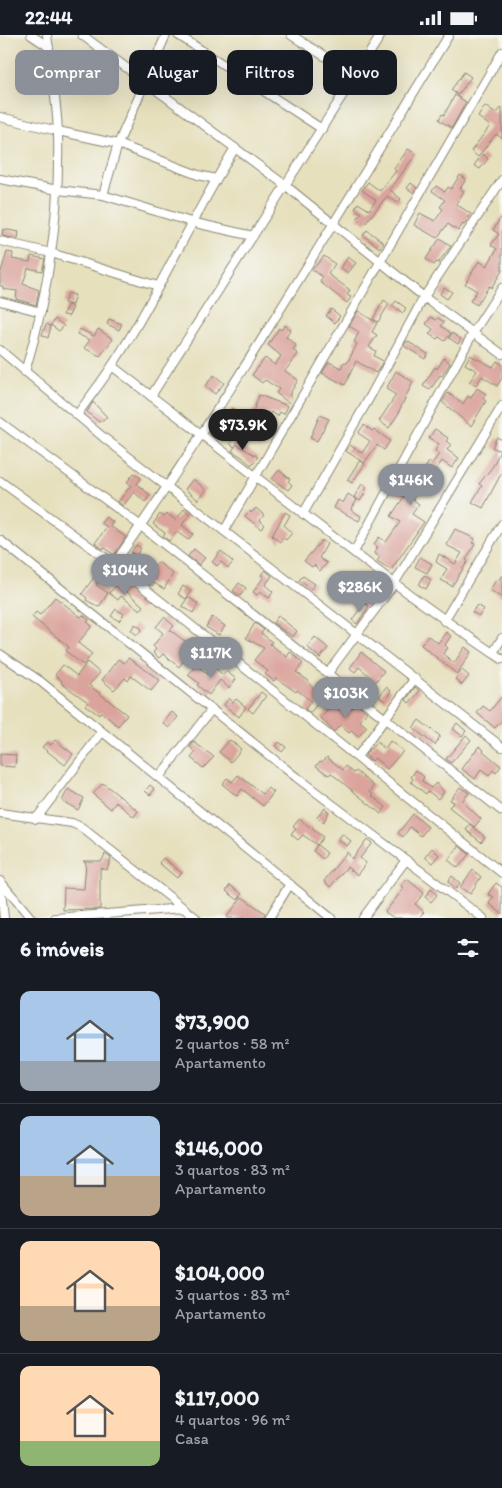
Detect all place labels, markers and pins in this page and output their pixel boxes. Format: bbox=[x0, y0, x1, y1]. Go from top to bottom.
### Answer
pin: $73.9K bbox=[202, 409, 284, 451]
pin: $146K bbox=[376, 463, 446, 506]
pin: $104K bbox=[90, 553, 160, 596]
pin: $286K bbox=[325, 571, 395, 613]
pin: $117K bbox=[176, 637, 246, 679]
pin: $103K bbox=[311, 677, 381, 719]

